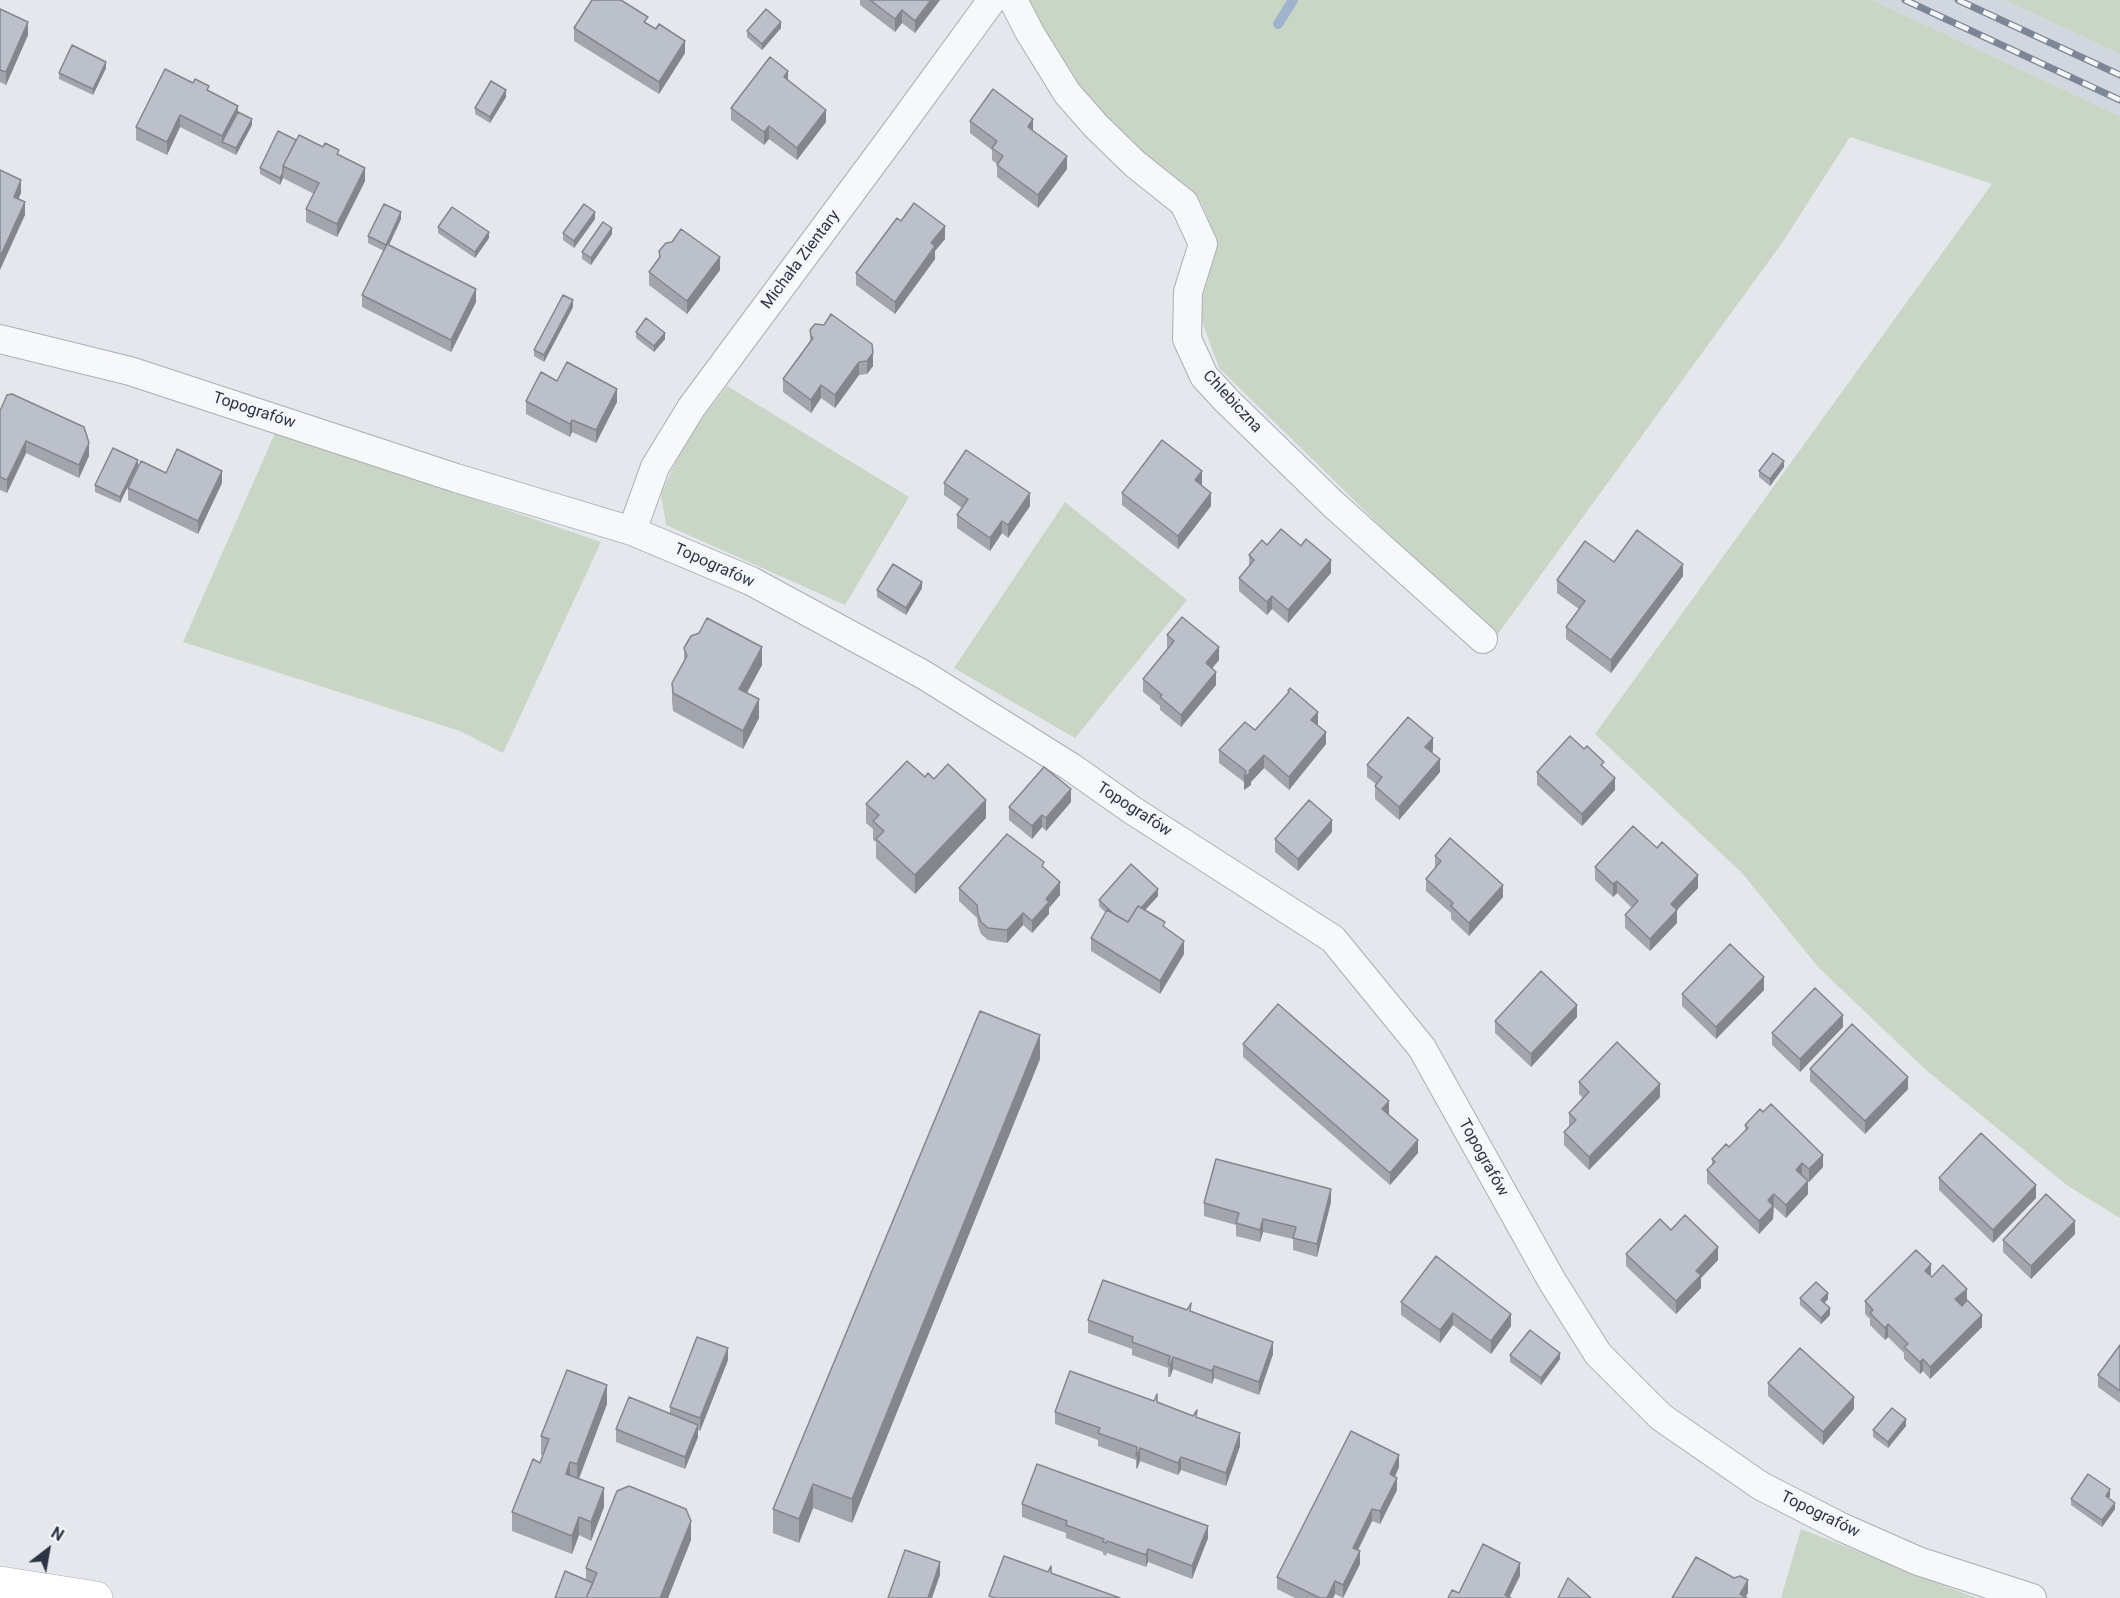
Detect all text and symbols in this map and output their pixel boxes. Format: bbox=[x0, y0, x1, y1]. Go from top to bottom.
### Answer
street label: Michała Zientary bbox=[758, 207, 844, 313]
street label: Chlebiczna bbox=[1198, 367, 1266, 437]
street label: Topografów bbox=[210, 389, 298, 433]
street label: Topografów bbox=[671, 540, 757, 592]
street label: Topografów bbox=[1093, 779, 1175, 841]
street label: Topografów bbox=[1454, 1116, 1512, 1200]
street label: Topografów bbox=[1777, 1488, 1863, 1542]
north arrow bbox=[18, 1520, 78, 1580]
text: N bbox=[48, 1523, 67, 1545]

